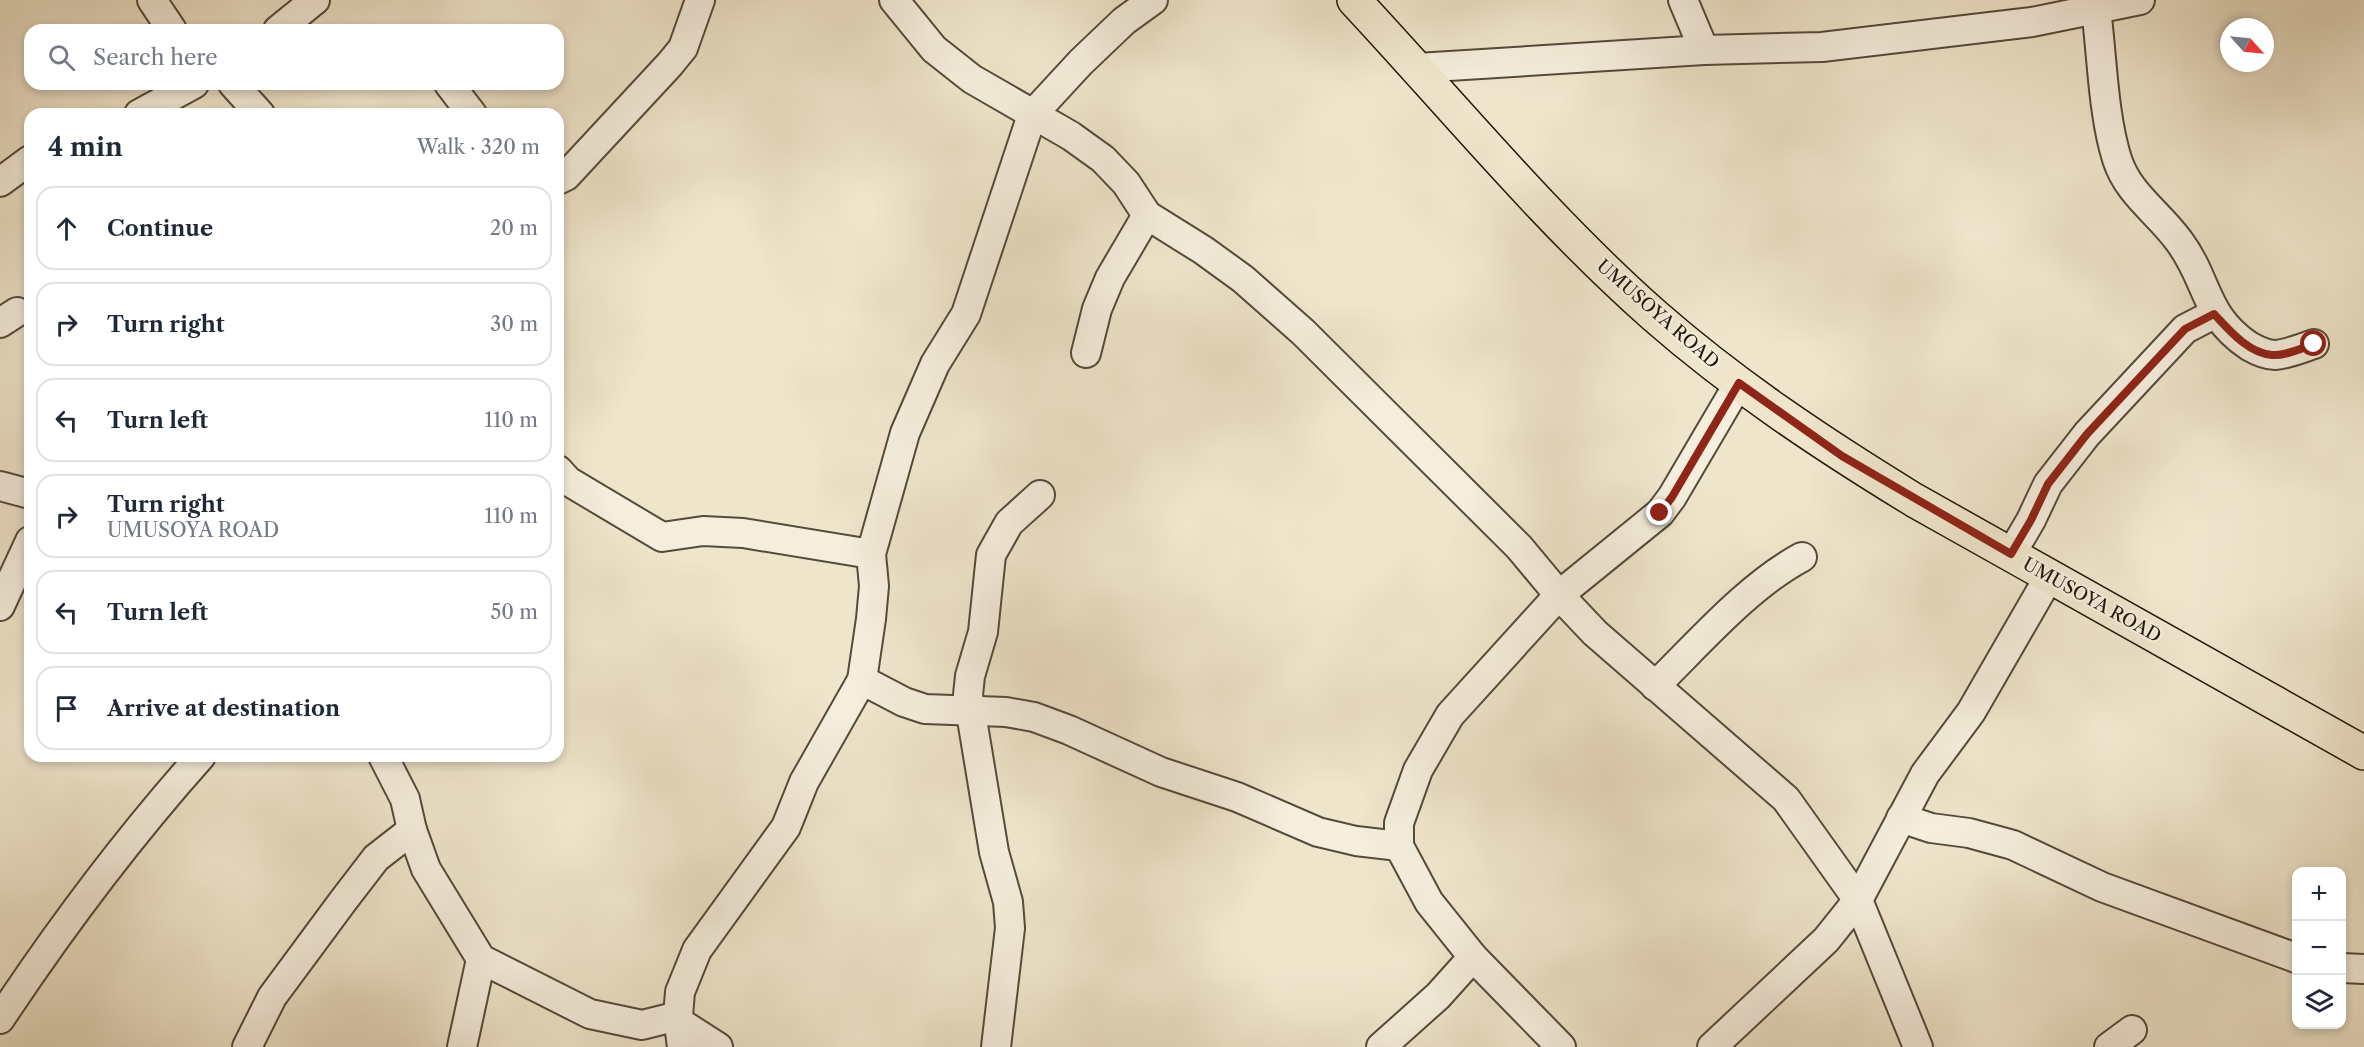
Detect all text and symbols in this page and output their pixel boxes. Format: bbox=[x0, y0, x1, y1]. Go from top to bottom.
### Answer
north arrow bbox=[2220, 18, 2274, 72]
search box bbox=[24, 24, 564, 90]
icon: search bbox=[45, 41, 78, 74]
text: Search here bbox=[93, 44, 218, 71]
text: 4 min bbox=[48, 131, 123, 163]
text: Walk · 320 m bbox=[417, 135, 540, 159]
icon: ahead bbox=[50, 212, 83, 245]
text: Continue bbox=[107, 215, 213, 242]
text: 20 m bbox=[490, 216, 538, 240]
street label: UMUSOYA ROAD bbox=[1592, 255, 1724, 373]
icon: right bbox=[50, 308, 83, 341]
text: Turn right bbox=[107, 311, 225, 338]
text: 30 m bbox=[490, 312, 538, 336]
route start bbox=[2300, 330, 2326, 356]
icon: left bbox=[50, 404, 83, 437]
text: Turn left bbox=[107, 407, 208, 434]
text: 110 m bbox=[485, 408, 538, 432]
text: Turn right bbox=[107, 491, 225, 518]
route end bbox=[1646, 499, 1672, 525]
icon: right bbox=[50, 500, 83, 533]
text: 110 m bbox=[485, 504, 538, 528]
text: UMUSOYA ROAD bbox=[107, 518, 279, 542]
street label: UMUSOYA ROAD bbox=[2019, 553, 2165, 647]
icon: left bbox=[50, 596, 83, 629]
text: Turn left bbox=[107, 599, 208, 626]
text: 50 m bbox=[491, 600, 538, 624]
icon: arrive bbox=[50, 692, 83, 725]
text: Arrive at destination bbox=[107, 695, 340, 722]
map controls bbox=[2292, 867, 2346, 1029]
button: + bbox=[2292, 867, 2346, 921]
button: − bbox=[2292, 921, 2346, 975]
button: layers bbox=[2292, 975, 2346, 1029]

